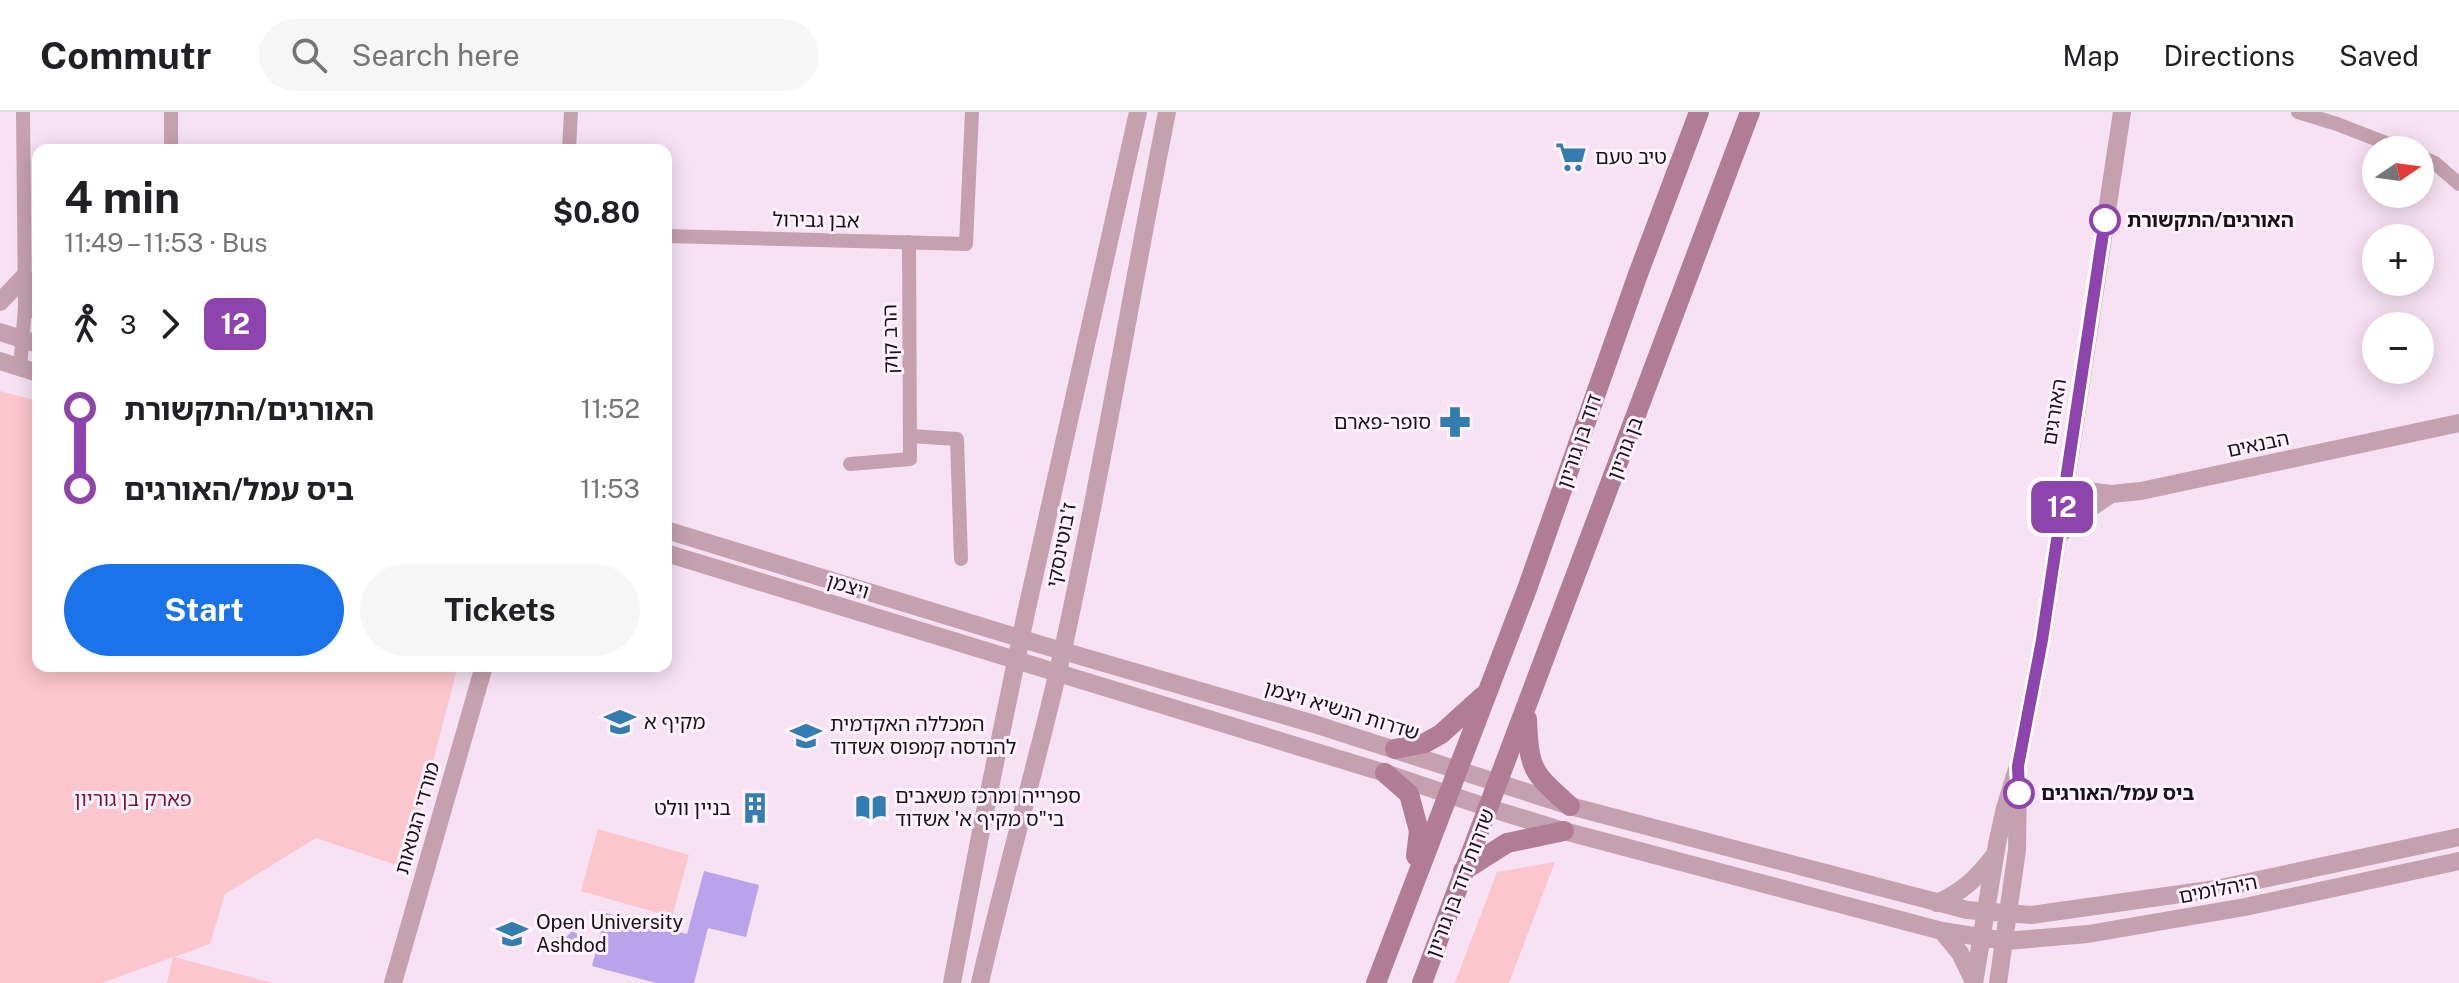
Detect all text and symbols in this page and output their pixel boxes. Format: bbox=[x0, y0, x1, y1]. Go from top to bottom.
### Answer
search box bbox=[259, 19, 819, 91]
text: Commutr bbox=[40, 33, 211, 78]
icon: search bbox=[287, 33, 331, 77]
text: Search here bbox=[351, 37, 520, 73]
text: Map bbox=[2063, 39, 2119, 72]
text: Directions bbox=[2163, 39, 2295, 72]
text: Saved bbox=[2339, 39, 2419, 72]
north arrow bbox=[2362, 136, 2434, 208]
map controls bbox=[2362, 136, 2434, 384]
supermarket icon: טיב טעם bbox=[1554, 140, 1588, 174]
place label: טיב טעם bbox=[1595, 145, 1667, 169]
text: 4 min bbox=[64, 171, 180, 223]
text: $0.80 bbox=[553, 194, 640, 230]
marker: האורגים/התקשורת bbox=[2090, 205, 2120, 235]
street label: אבן גבירול bbox=[772, 207, 860, 233]
place label: האורגים/התקשורת bbox=[2127, 208, 2294, 232]
button: + bbox=[2362, 224, 2434, 296]
text: 11:49 – 11:53 · Bus bbox=[64, 227, 268, 258]
icon: walk bbox=[64, 302, 108, 346]
icon: forward bbox=[148, 302, 192, 346]
street label: הרב קוק bbox=[877, 304, 903, 374]
text: 12 bbox=[220, 307, 250, 340]
text: 3 bbox=[120, 309, 136, 340]
button: − bbox=[2362, 312, 2434, 384]
street label: האורגים bbox=[2037, 377, 2071, 447]
text: האורגים/התקשורת bbox=[124, 391, 374, 427]
street label: דוד בן גוריון bbox=[1552, 391, 1606, 491]
text: 11:52 bbox=[581, 393, 640, 424]
pharmacy icon: סופר-פארם bbox=[1438, 405, 1472, 439]
place label: סופר-פארם bbox=[1334, 410, 1431, 434]
street label: בן גוריון bbox=[1602, 413, 1648, 483]
street label: הבנאים bbox=[2225, 426, 2291, 462]
text: ביס עמל/האורגים bbox=[124, 471, 354, 507]
text: 11:53 bbox=[580, 473, 640, 504]
line badge: 12 bbox=[2026, 481, 2098, 533]
text: 12 bbox=[2047, 490, 2077, 523]
street label: ז'בוטינסקי bbox=[1041, 500, 1081, 590]
button: Start bbox=[64, 564, 344, 656]
button: Tickets bbox=[360, 564, 640, 656]
street label: ויצמן bbox=[824, 568, 872, 604]
street label: שדרות הנשיא ויצמן bbox=[1262, 675, 1422, 745]
school or university icon: מקיף א bbox=[603, 705, 637, 739]
place label: מקיף א bbox=[644, 710, 706, 734]
place label: המכללה האקדמית להנדסה קמפוס אשדוד bbox=[830, 712, 1016, 759]
school or university icon: המכללה האקדמית להנדסה קמפוס אשדוד bbox=[789, 719, 823, 753]
street label: מורדי הגטאות bbox=[390, 759, 444, 877]
marker: ביס עמל/האורגים bbox=[2004, 778, 2034, 808]
place label: ביס עמל/האורגים bbox=[2041, 781, 2194, 805]
place label: ספרייה ומרכז משאבים בי"ס מקיף א' אשדוד bbox=[895, 784, 1081, 831]
park label: פארק בן גוריון bbox=[74, 787, 192, 811]
library icon: ספרייה ומרכז משאבים בי"ס מקיף א' אשדוד bbox=[854, 790, 888, 824]
building icon: בניין וולט bbox=[738, 791, 772, 825]
place label: בניין וולט bbox=[654, 796, 731, 820]
street label: שדרות דוד בן גוריון bbox=[1421, 805, 1499, 961]
street label: היהלומים bbox=[2177, 870, 2259, 908]
place label: Open University Ashdod bbox=[536, 910, 684, 957]
school or university icon: Open University Ashdod bbox=[495, 917, 529, 951]

